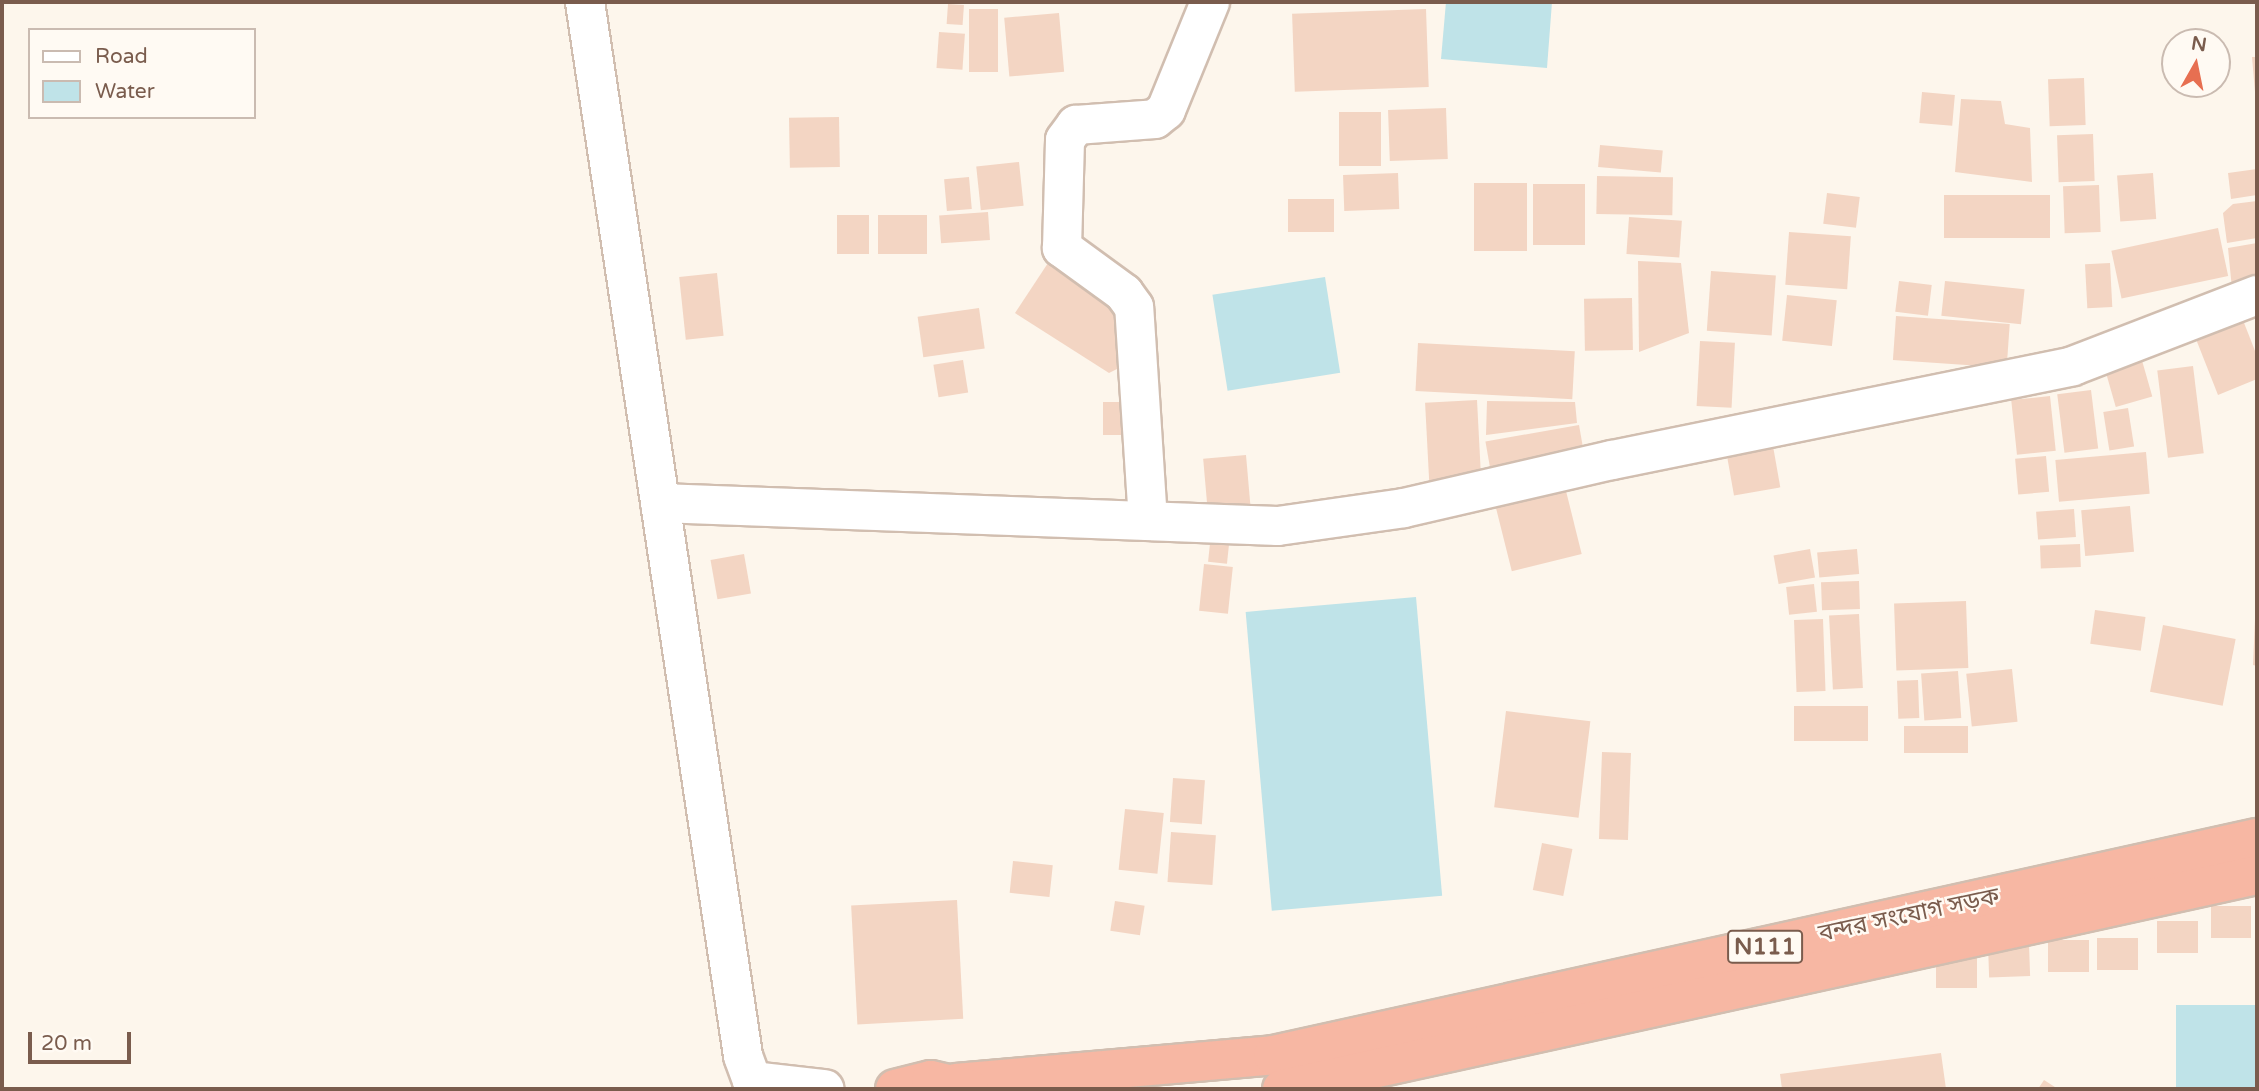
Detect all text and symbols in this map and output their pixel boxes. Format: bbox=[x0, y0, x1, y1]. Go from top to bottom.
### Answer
legend bbox=[28, 28, 256, 119]
north arrow bbox=[2161, 28, 2231, 98]
text: N bbox=[2190, 32, 2208, 56]
text: Road bbox=[95, 44, 148, 69]
text: Water bbox=[95, 79, 155, 104]
street label: বন্দর সংযোগ সড়ক bbox=[1816, 882, 2002, 948]
road number: N111 bbox=[1726, 928, 1803, 966]
scale bar bbox=[32, 1018, 135, 1062]
text: 20 m bbox=[41, 1031, 92, 1056]

